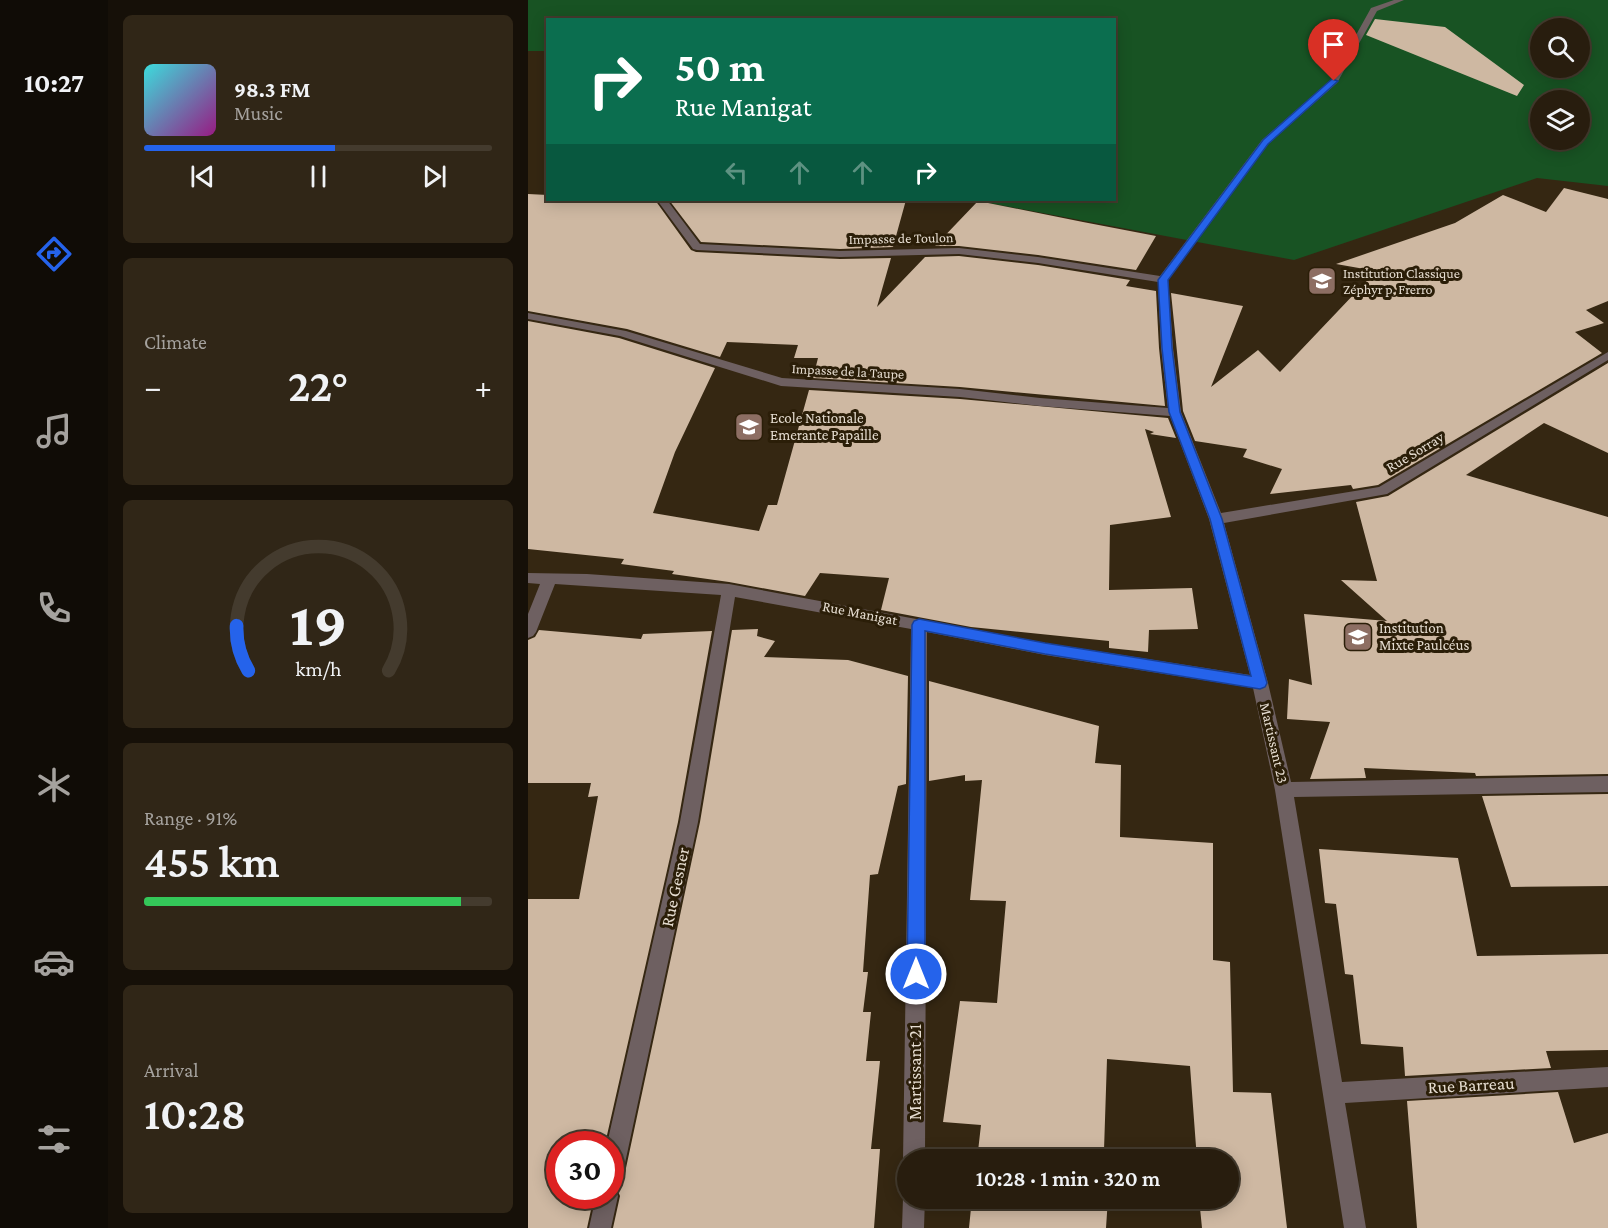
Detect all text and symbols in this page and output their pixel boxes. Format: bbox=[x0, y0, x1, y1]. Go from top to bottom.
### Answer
map controls bbox=[1530, 18, 1590, 150]
button: search bbox=[1530, 18, 1590, 78]
pin bbox=[1308, 19, 1359, 81]
icon: arrive bbox=[1317, 28, 1350, 61]
icon: right bbox=[576, 42, 654, 120]
text: 50 m bbox=[675, 43, 765, 90]
text: 10:27 bbox=[24, 68, 84, 98]
text: 98.3 FM bbox=[234, 77, 311, 102]
button: layers bbox=[1530, 90, 1590, 150]
text: Rue Manigat bbox=[675, 92, 812, 122]
text: Music bbox=[234, 102, 283, 124]
icon: left bbox=[720, 156, 753, 189]
icon: ahead bbox=[783, 156, 816, 189]
icon: ahead bbox=[846, 156, 879, 189]
icon: right bbox=[909, 156, 942, 189]
icon: previous bbox=[186, 160, 219, 193]
icon: pause bbox=[302, 160, 335, 193]
icon: next bbox=[418, 160, 451, 193]
street label: Impasse de Toulon bbox=[848, 229, 954, 247]
icon: directions bbox=[33, 233, 75, 275]
school or university icon: Institution Classique Zéphyr p. Frerro bbox=[1306, 265, 1338, 297]
place label: Institution Classique Zéphyr p. Frerro bbox=[1343, 265, 1460, 297]
text: Climate bbox=[144, 331, 207, 353]
street label: Impasse de la Taupe bbox=[791, 360, 905, 382]
text: 22° bbox=[288, 361, 348, 411]
text: − bbox=[144, 368, 161, 405]
text: + bbox=[475, 368, 492, 405]
icon: music bbox=[33, 410, 75, 452]
place label: Ecole Nationale Emerante Papaille bbox=[770, 410, 879, 444]
school or university icon: Ecole Nationale Emerante Papaille bbox=[733, 411, 765, 443]
street label: Rue Sorray bbox=[1383, 429, 1447, 476]
icon: phone bbox=[33, 587, 75, 629]
text: 19 bbox=[289, 589, 347, 658]
street label: Rue Manigat bbox=[821, 598, 900, 629]
place label: Institution Mixte Paulcéus bbox=[1379, 620, 1469, 653]
school or university icon: Institution Mixte Paulcéus bbox=[1342, 621, 1374, 653]
text: km/h bbox=[295, 657, 342, 681]
street label: Martissant 23 bbox=[1257, 701, 1291, 785]
icon: climate bbox=[33, 764, 75, 806]
text: Range · 91% bbox=[144, 807, 237, 829]
text: 455 km bbox=[144, 837, 280, 887]
street label: Rue Gesner bbox=[657, 845, 693, 929]
icon: car bbox=[33, 941, 75, 983]
position arrow bbox=[884, 942, 948, 1006]
street label: Martissant 21 bbox=[905, 1024, 925, 1120]
text: Arrival bbox=[144, 1059, 198, 1081]
street label: Rue Barreau bbox=[1427, 1073, 1515, 1097]
text: 10:28 bbox=[144, 1089, 246, 1139]
icon: filters bbox=[33, 1118, 75, 1160]
speed limit sign: 30 bbox=[546, 1131, 624, 1209]
text: 10:28 · 1 min · 320 m bbox=[976, 1166, 1160, 1191]

